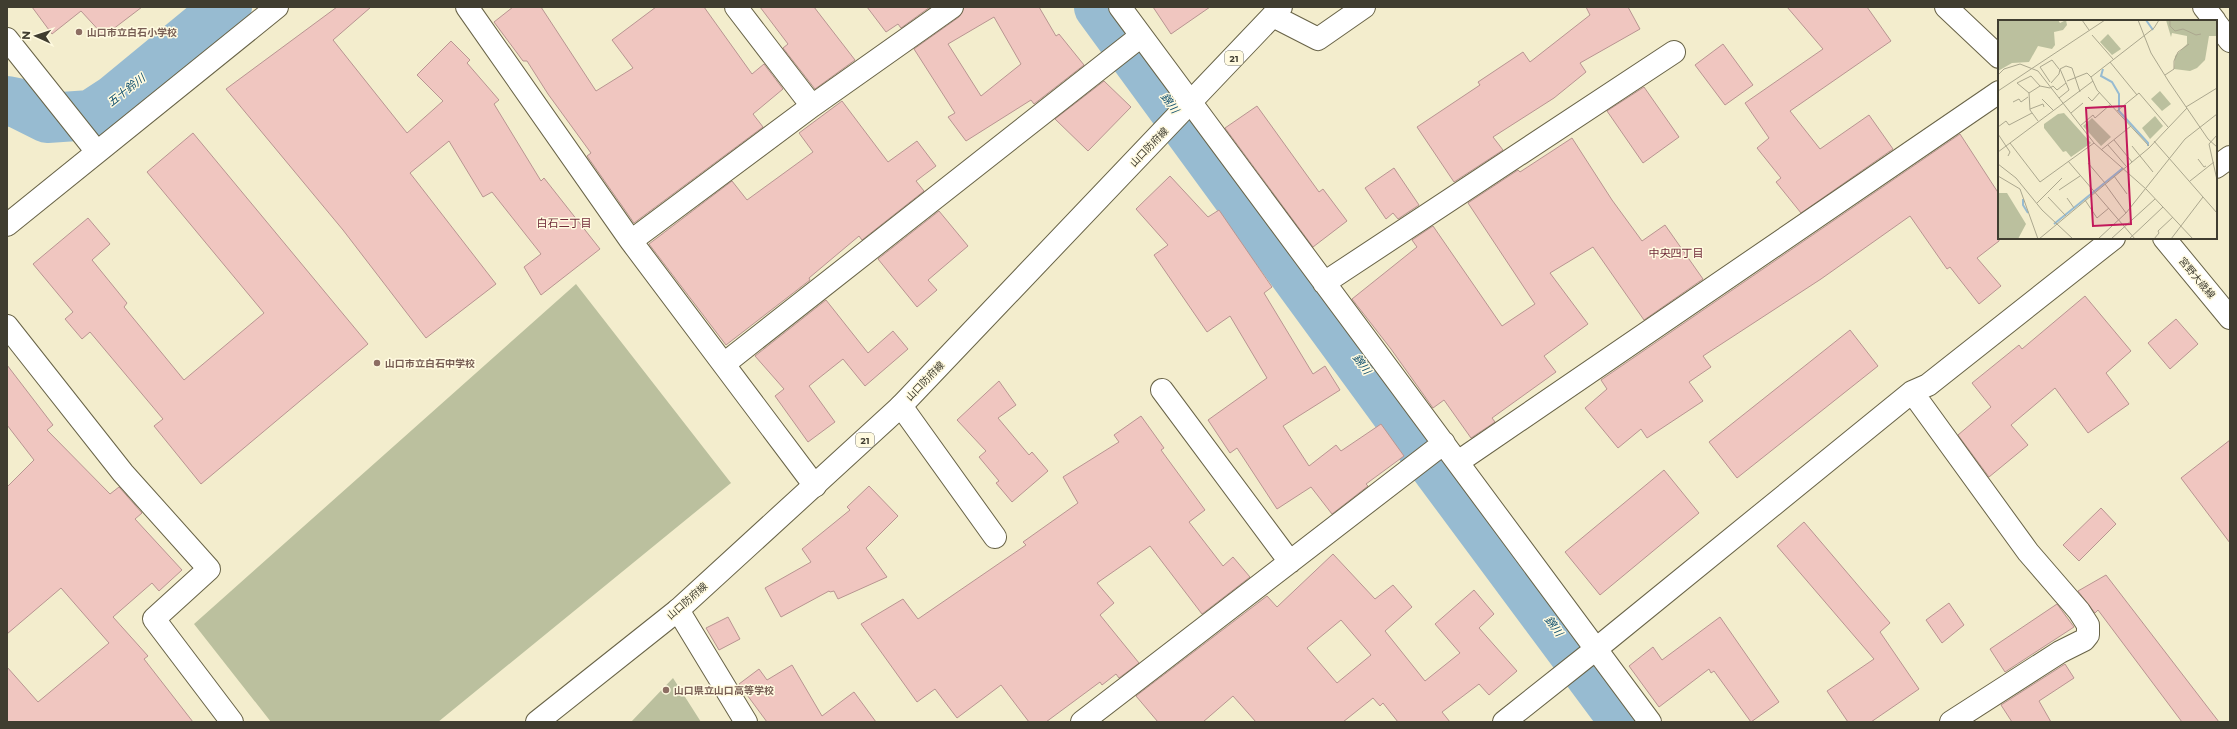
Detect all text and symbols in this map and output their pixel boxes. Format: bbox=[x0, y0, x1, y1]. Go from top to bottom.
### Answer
north arrow bbox=[16, 16, 56, 56]
inset map bbox=[1998, 20, 2217, 239]
place label: 山口市立白石小学校 bbox=[87, 26, 177, 39]
marker: 山口市立白石小学校 bbox=[74, 27, 84, 37]
text: N bbox=[19, 31, 33, 40]
road number: 21 bbox=[1225, 51, 1243, 65]
water label: 五十鈴川 bbox=[104, 70, 148, 109]
water label: 錦川 bbox=[1158, 90, 1183, 117]
street label: 山口防府線 bbox=[1127, 125, 1171, 169]
district label: 白石二丁目 bbox=[537, 216, 592, 230]
district label: 中央四丁目 bbox=[1649, 246, 1704, 260]
street label: 宮野大歳線 bbox=[2176, 255, 2218, 301]
water label: 錦川 bbox=[1350, 351, 1375, 378]
place label: 山口市立白石中学校 bbox=[385, 357, 475, 370]
marker: 山口市立白石中学校 bbox=[372, 358, 382, 368]
street label: 山口防府線 bbox=[903, 359, 947, 403]
road number: 21 bbox=[856, 433, 874, 447]
street label: 山口防府線 bbox=[664, 580, 710, 622]
water label: 錦川 bbox=[1542, 613, 1567, 640]
place label: 山口県立山口高等学校 bbox=[674, 684, 774, 697]
marker: 山口県立山口高等学校 bbox=[661, 685, 671, 695]

